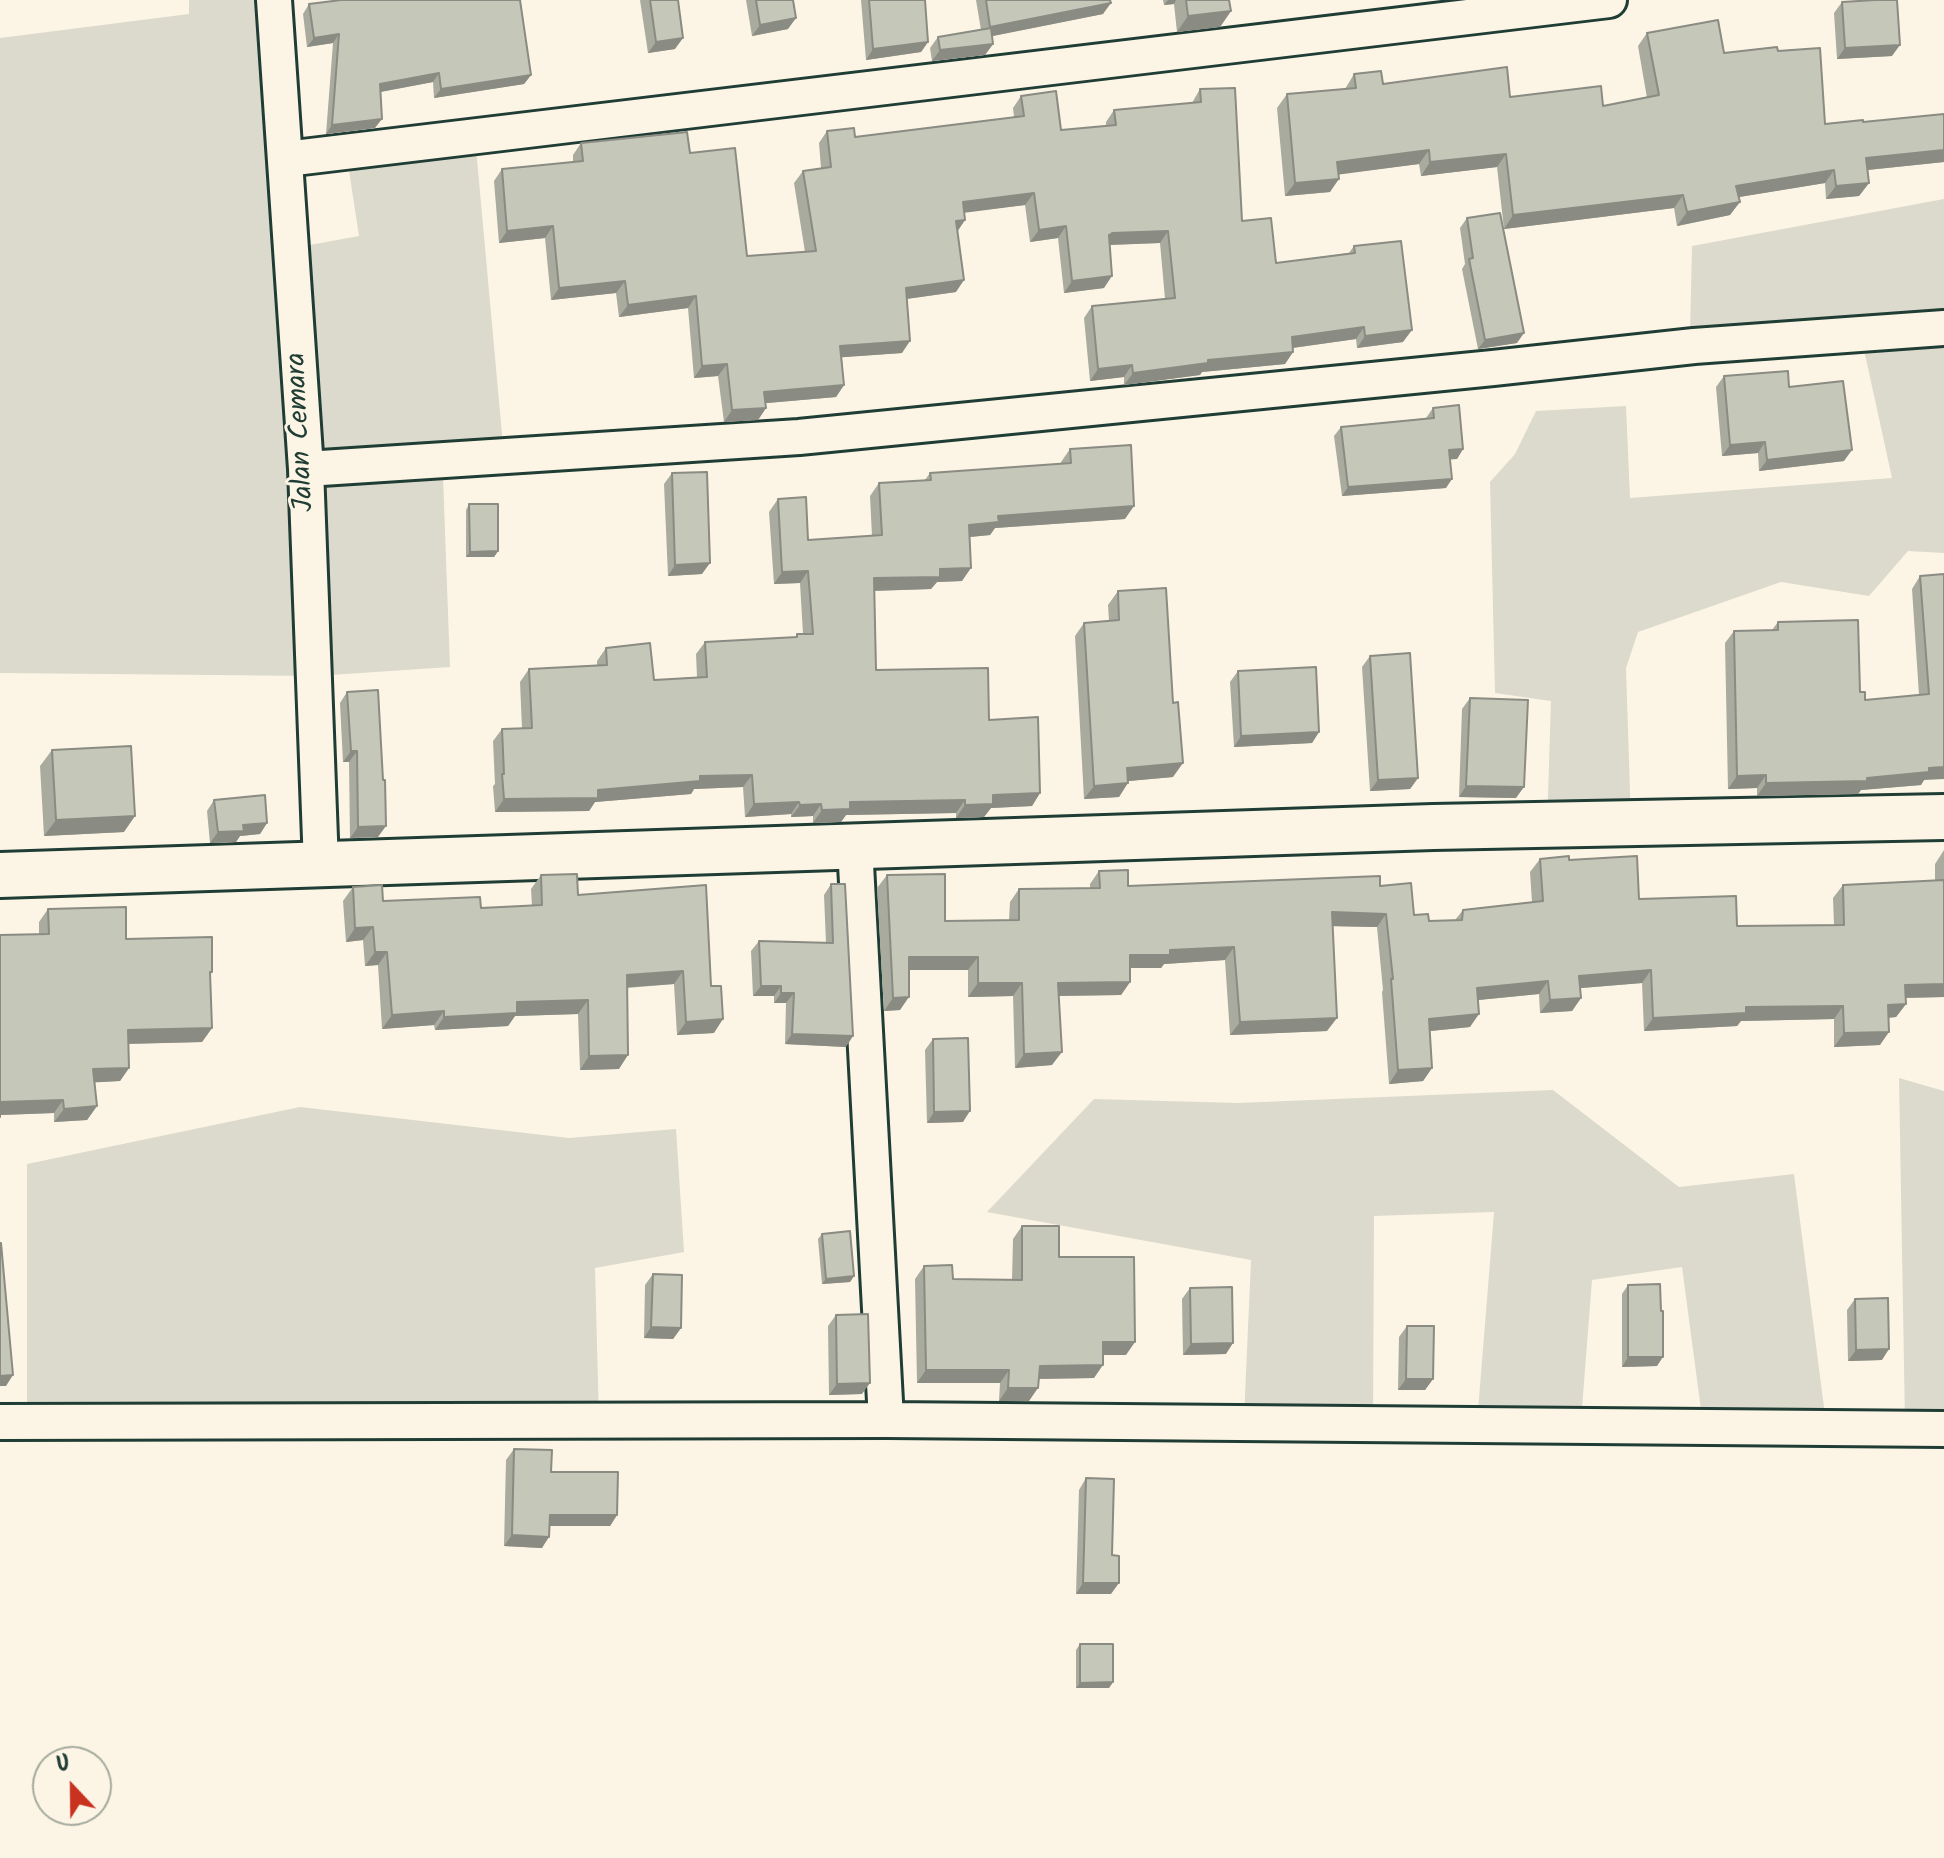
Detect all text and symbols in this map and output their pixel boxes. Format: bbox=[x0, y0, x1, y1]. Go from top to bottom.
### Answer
street label: Jalan Cemara bbox=[282, 351, 324, 513]
north arrow bbox=[32, 1746, 112, 1826]
text: U bbox=[51, 1746, 76, 1784]

